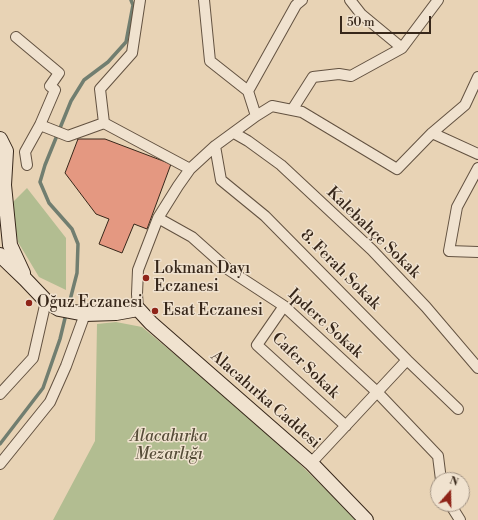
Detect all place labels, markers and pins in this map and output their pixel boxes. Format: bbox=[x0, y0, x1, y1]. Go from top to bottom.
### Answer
place label: Lokman Dayı Eczanesi bbox=[154, 259, 250, 297]
marker: Lokman Dayı Eczanesi bbox=[141, 273, 151, 283]
place label: Oğuz Eczanesi bbox=[37, 293, 143, 313]
marker: Oğuz Eczanesi bbox=[24, 298, 34, 308]
place label: Esat Eczanesi bbox=[163, 301, 263, 321]
marker: Esat Eczanesi bbox=[150, 306, 160, 316]

